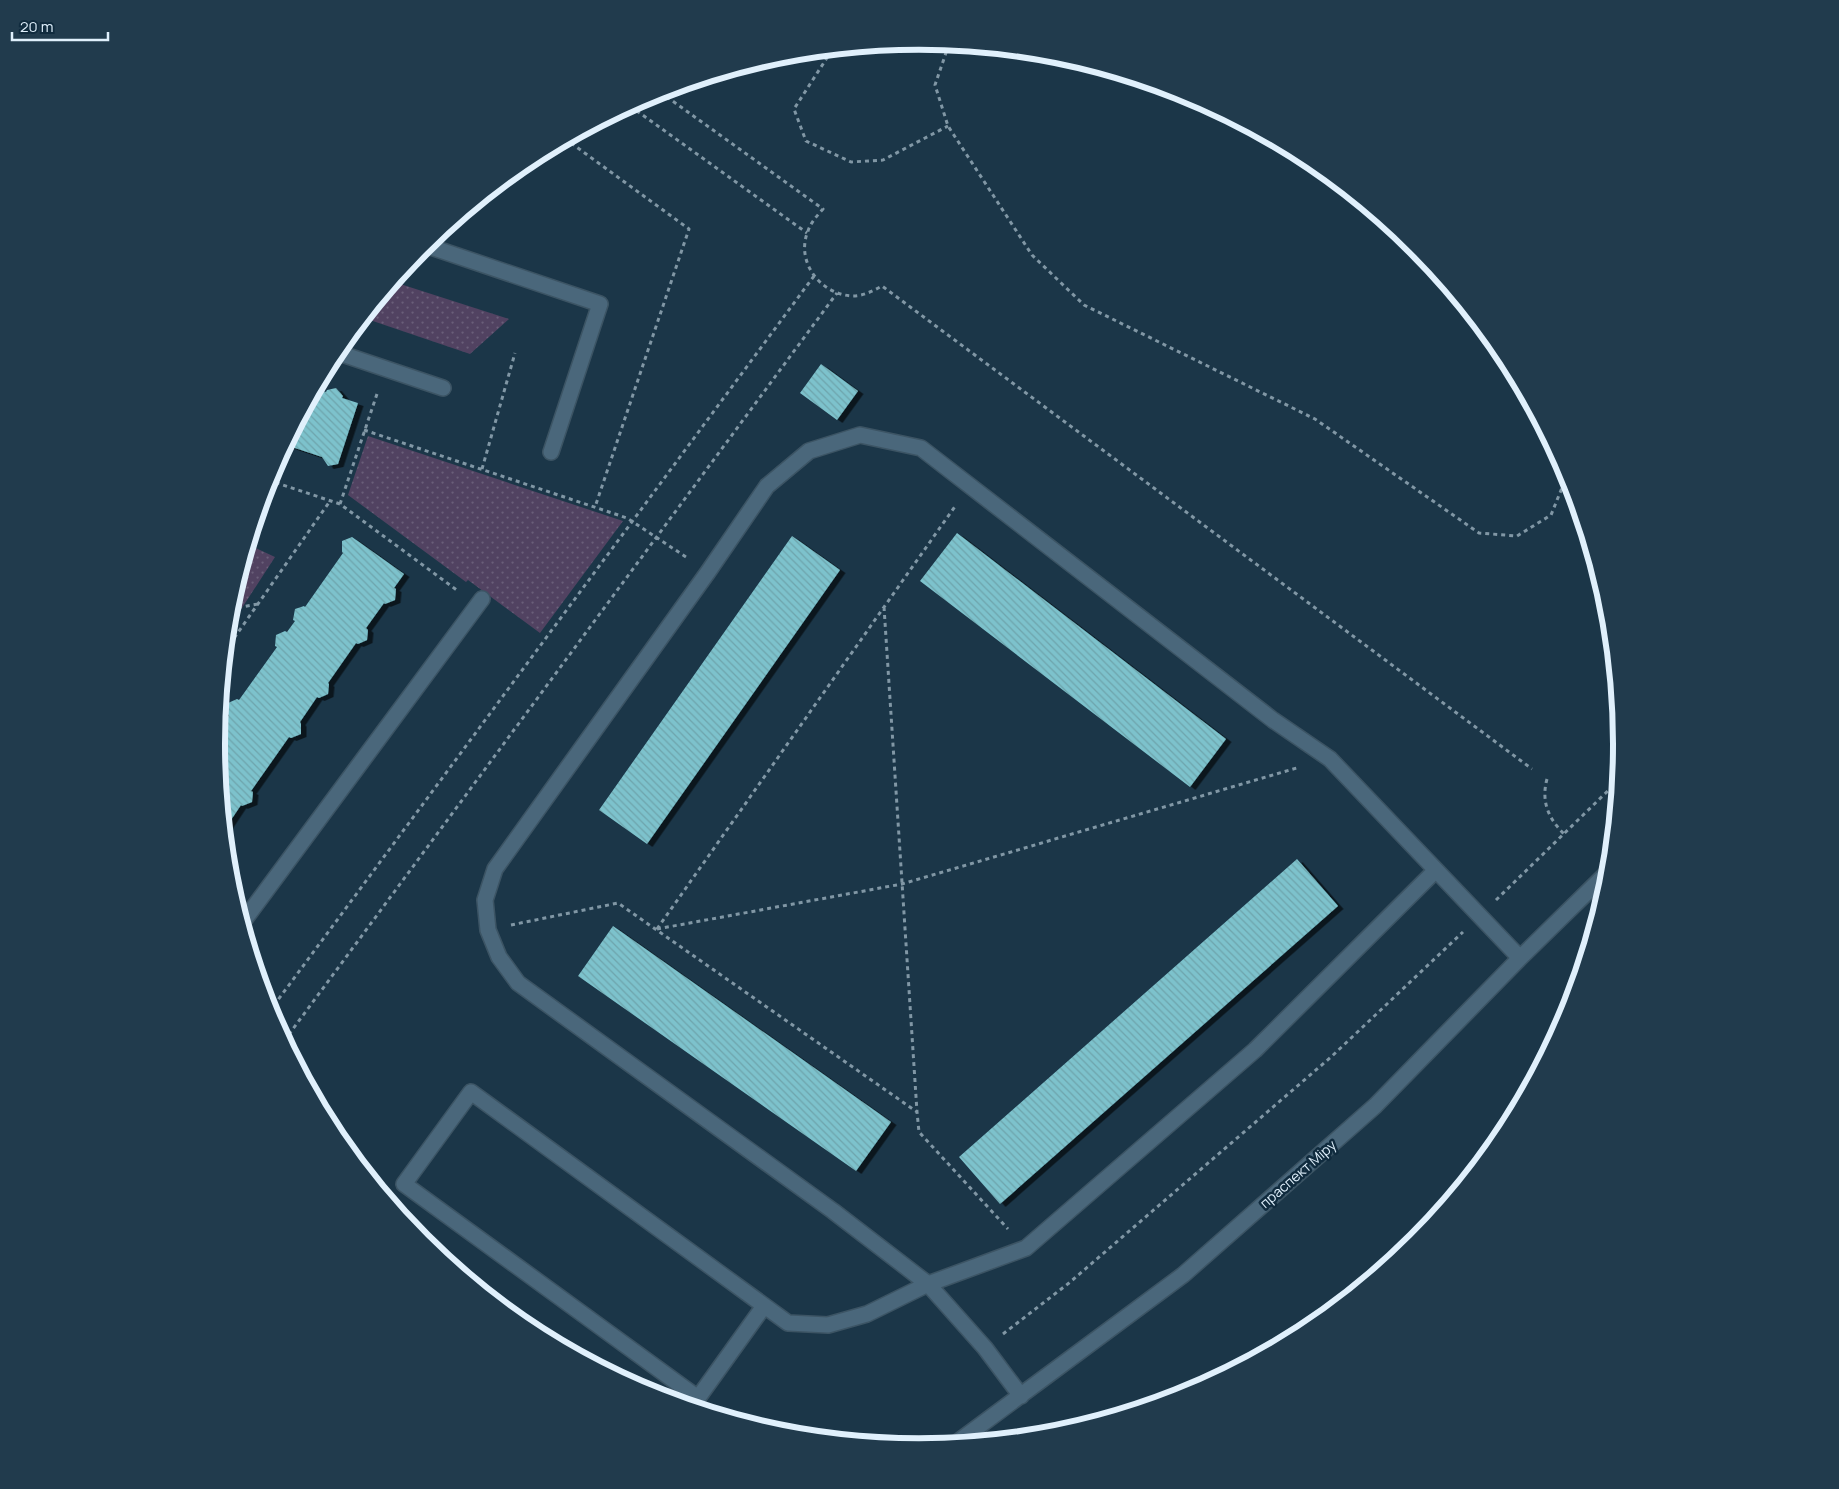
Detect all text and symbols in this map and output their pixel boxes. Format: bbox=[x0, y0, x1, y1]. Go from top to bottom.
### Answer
scale bar bbox=[12, 10, 109, 42]
text: 20 m bbox=[20, 16, 53, 37]
street label: праспект Міру bbox=[1256, 1135, 1340, 1212]

